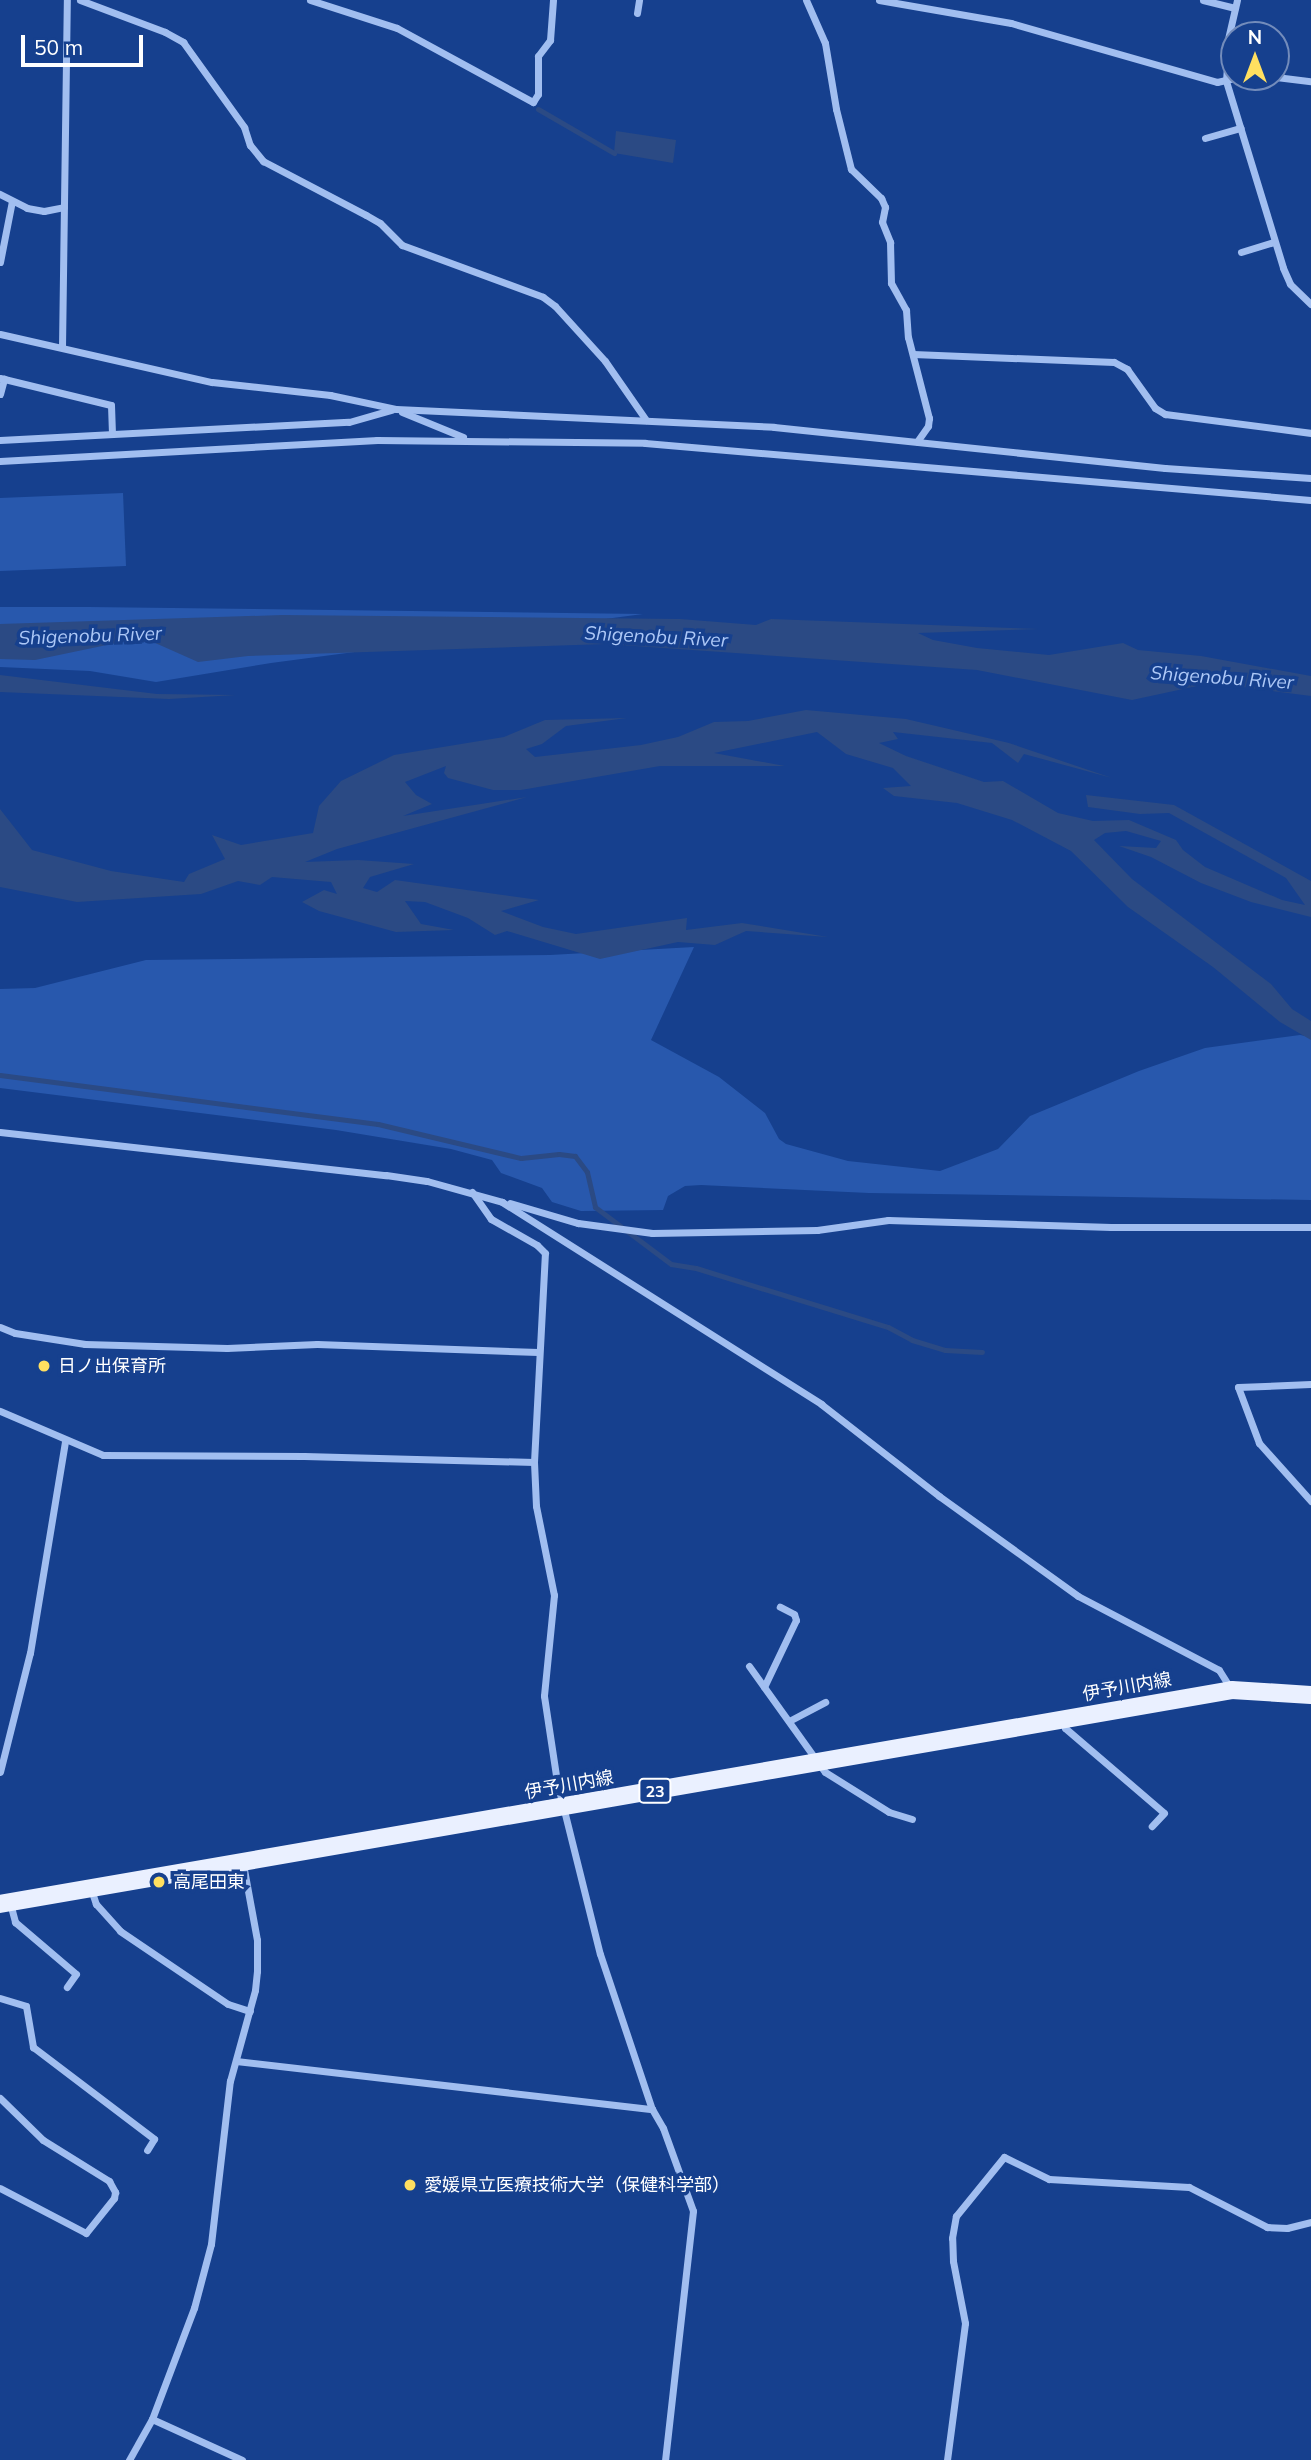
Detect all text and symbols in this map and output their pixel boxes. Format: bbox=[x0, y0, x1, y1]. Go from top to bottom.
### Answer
scale bar bbox=[24, 21, 147, 65]
north arrow bbox=[1220, 21, 1290, 91]
text: N bbox=[1248, 25, 1262, 49]
text: 50 m bbox=[34, 34, 83, 60]
water label: Shigenobu River bbox=[18, 622, 162, 650]
water label: Shigenobu River bbox=[584, 622, 728, 652]
water label: Shigenobu River bbox=[1150, 662, 1294, 694]
place label: 日ノ出保育所 bbox=[58, 1355, 166, 1377]
marker: 日ノ出保育所 bbox=[36, 1358, 52, 1374]
street label: 伊予川内線 bbox=[1081, 1669, 1173, 1705]
street label: 伊予川内線 bbox=[523, 1767, 615, 1803]
road number: 23 bbox=[638, 1778, 672, 1804]
place label: 高尾田東 bbox=[173, 1871, 245, 1893]
marker: 高尾田東 bbox=[151, 1874, 167, 1890]
place label: 愛媛県立医療技術大学（保健科学部） bbox=[424, 2174, 730, 2196]
marker: 愛媛県立医療技術大学（保健科学部） bbox=[402, 2177, 418, 2193]

